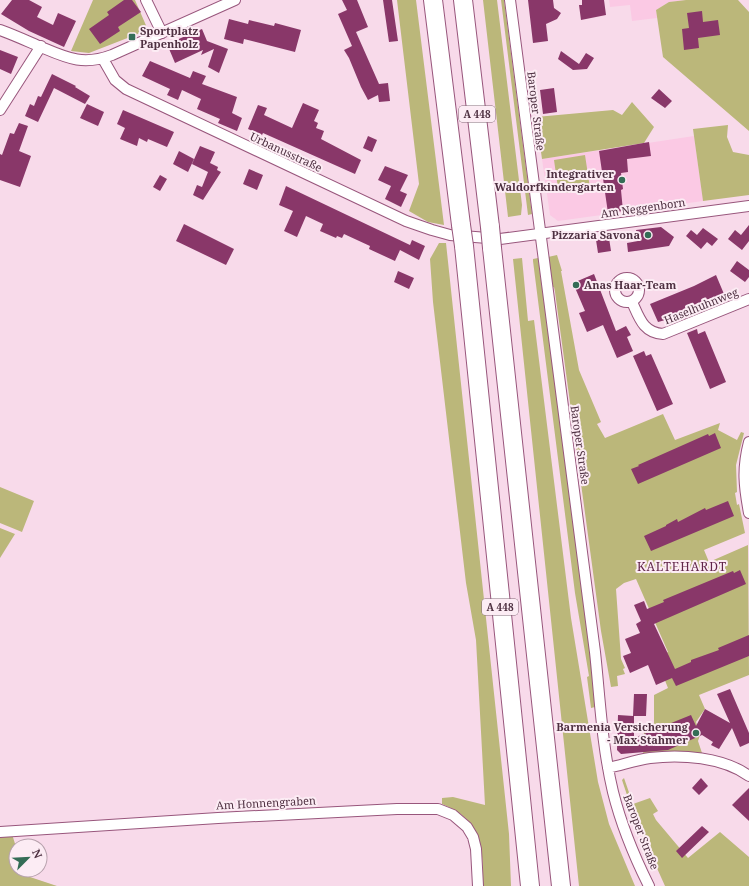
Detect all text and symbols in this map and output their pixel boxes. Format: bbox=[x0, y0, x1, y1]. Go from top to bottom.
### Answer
place label: Sportplatz Papenholz bbox=[140, 23, 198, 51]
marker: Sportplatz Papenholz bbox=[127, 32, 137, 42]
street label: Baroper Straße bbox=[524, 71, 549, 151]
road number: A 448 bbox=[459, 106, 495, 122]
street label: Urbanusstraße bbox=[248, 128, 325, 175]
place label: Integrativer Waldorfkindergarten bbox=[494, 166, 615, 194]
marker: Integrativer Waldorfkindergarten bbox=[617, 175, 627, 185]
street label: Am Neggenborn bbox=[600, 194, 686, 221]
place label: Pizzaria Savona bbox=[551, 227, 640, 242]
marker: Pizzaria Savona bbox=[643, 230, 653, 240]
place label: Anas Haar-Team bbox=[584, 277, 676, 292]
marker: Anas Haar-Team bbox=[571, 280, 581, 290]
street label: Haselhuhnweg bbox=[662, 284, 740, 327]
street label: Baroper Straße bbox=[568, 404, 593, 486]
district label: KALTEHARDT bbox=[637, 558, 727, 575]
road number: A 448 bbox=[482, 599, 518, 615]
place label: Barmenia Versicherung - Max Stahmer bbox=[556, 719, 689, 747]
marker: Barmenia Versicherung - Max Stahmer bbox=[691, 728, 701, 738]
street label: Am Honnengraben bbox=[216, 792, 316, 813]
street label: Baroper Straße bbox=[620, 792, 663, 872]
north arrow bbox=[8, 838, 48, 878]
text: N bbox=[29, 847, 46, 861]

